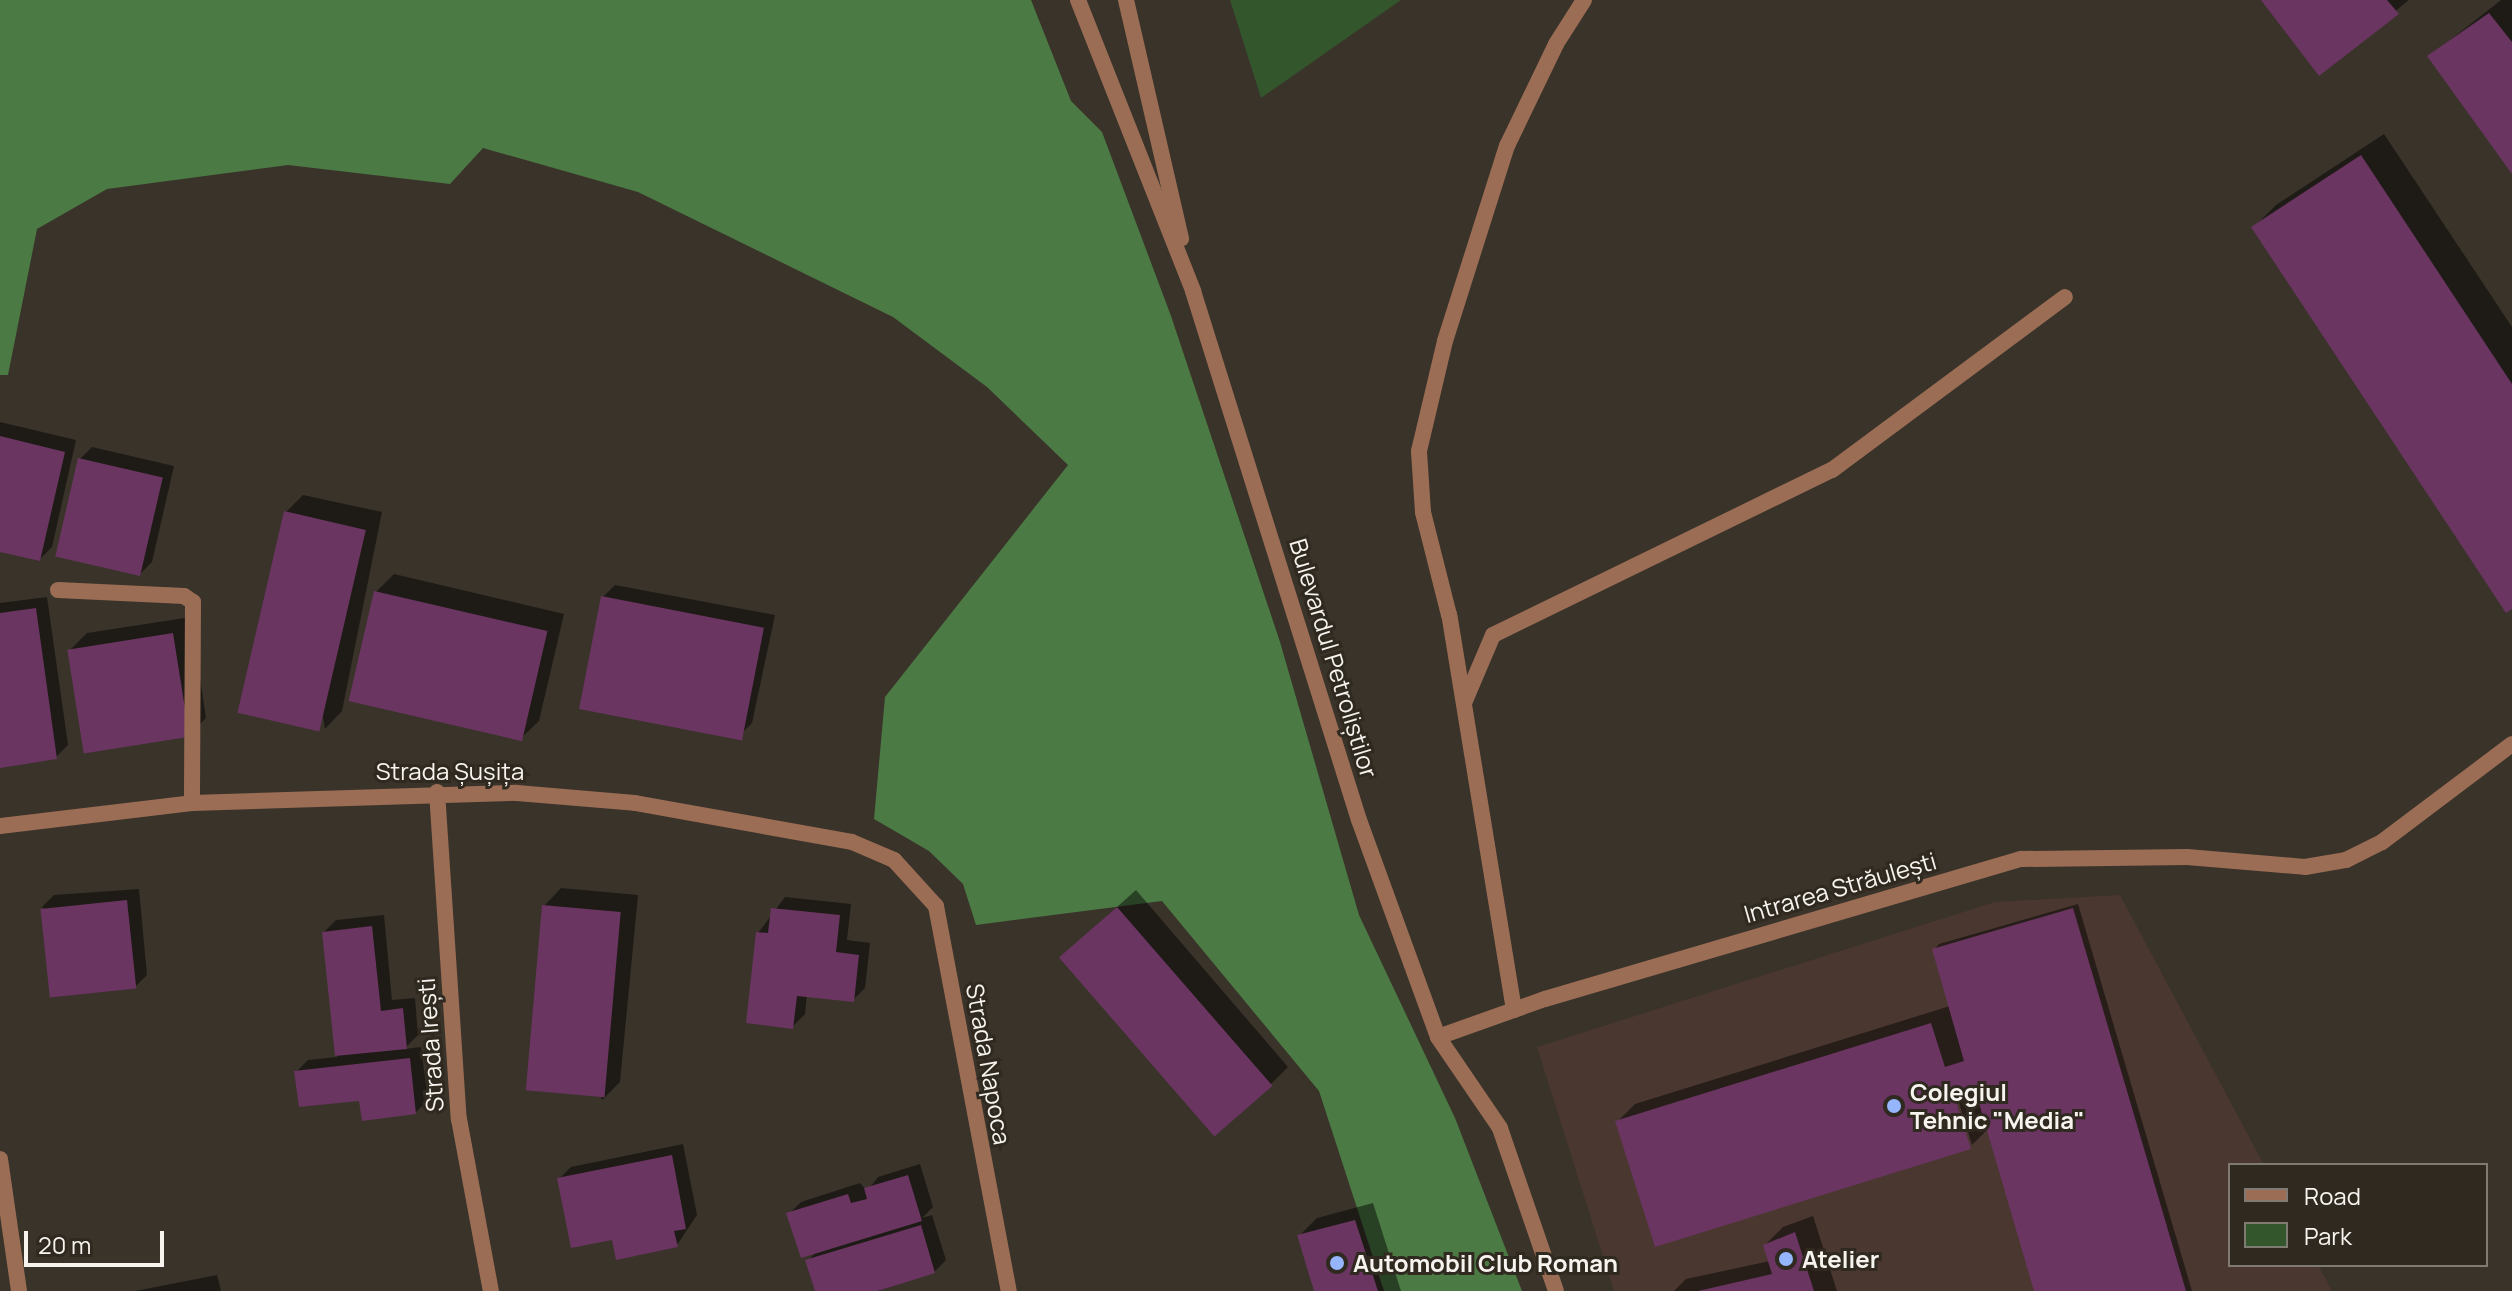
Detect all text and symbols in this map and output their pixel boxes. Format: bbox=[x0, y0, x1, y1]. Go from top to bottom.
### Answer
street label: Bulevardul Petroliștilor bbox=[1284, 535, 1384, 781]
street label: Strada Șușița bbox=[376, 757, 524, 785]
street label: Intrarea Străulești bbox=[1740, 846, 1940, 928]
street label: Strada Irești bbox=[411, 977, 449, 1113]
street label: Strada Napoca bbox=[961, 981, 1017, 1147]
place label: Colegiul Tehnic "Media" bbox=[1910, 1078, 2085, 1134]
marker: Colegiul Tehnic "Media" bbox=[1885, 1097, 1903, 1115]
legend bbox=[2228, 1163, 2488, 1267]
text: Road bbox=[2304, 1179, 2361, 1212]
scale bar bbox=[28, 1215, 168, 1265]
text: Park bbox=[2304, 1219, 2352, 1252]
text: 20 m bbox=[38, 1228, 91, 1261]
place label: Atelier bbox=[1802, 1245, 1879, 1273]
place label: Automobil Club Roman bbox=[1353, 1249, 1618, 1277]
marker: Atelier bbox=[1777, 1250, 1795, 1268]
marker: Automobil Club Roman bbox=[1328, 1254, 1346, 1272]

